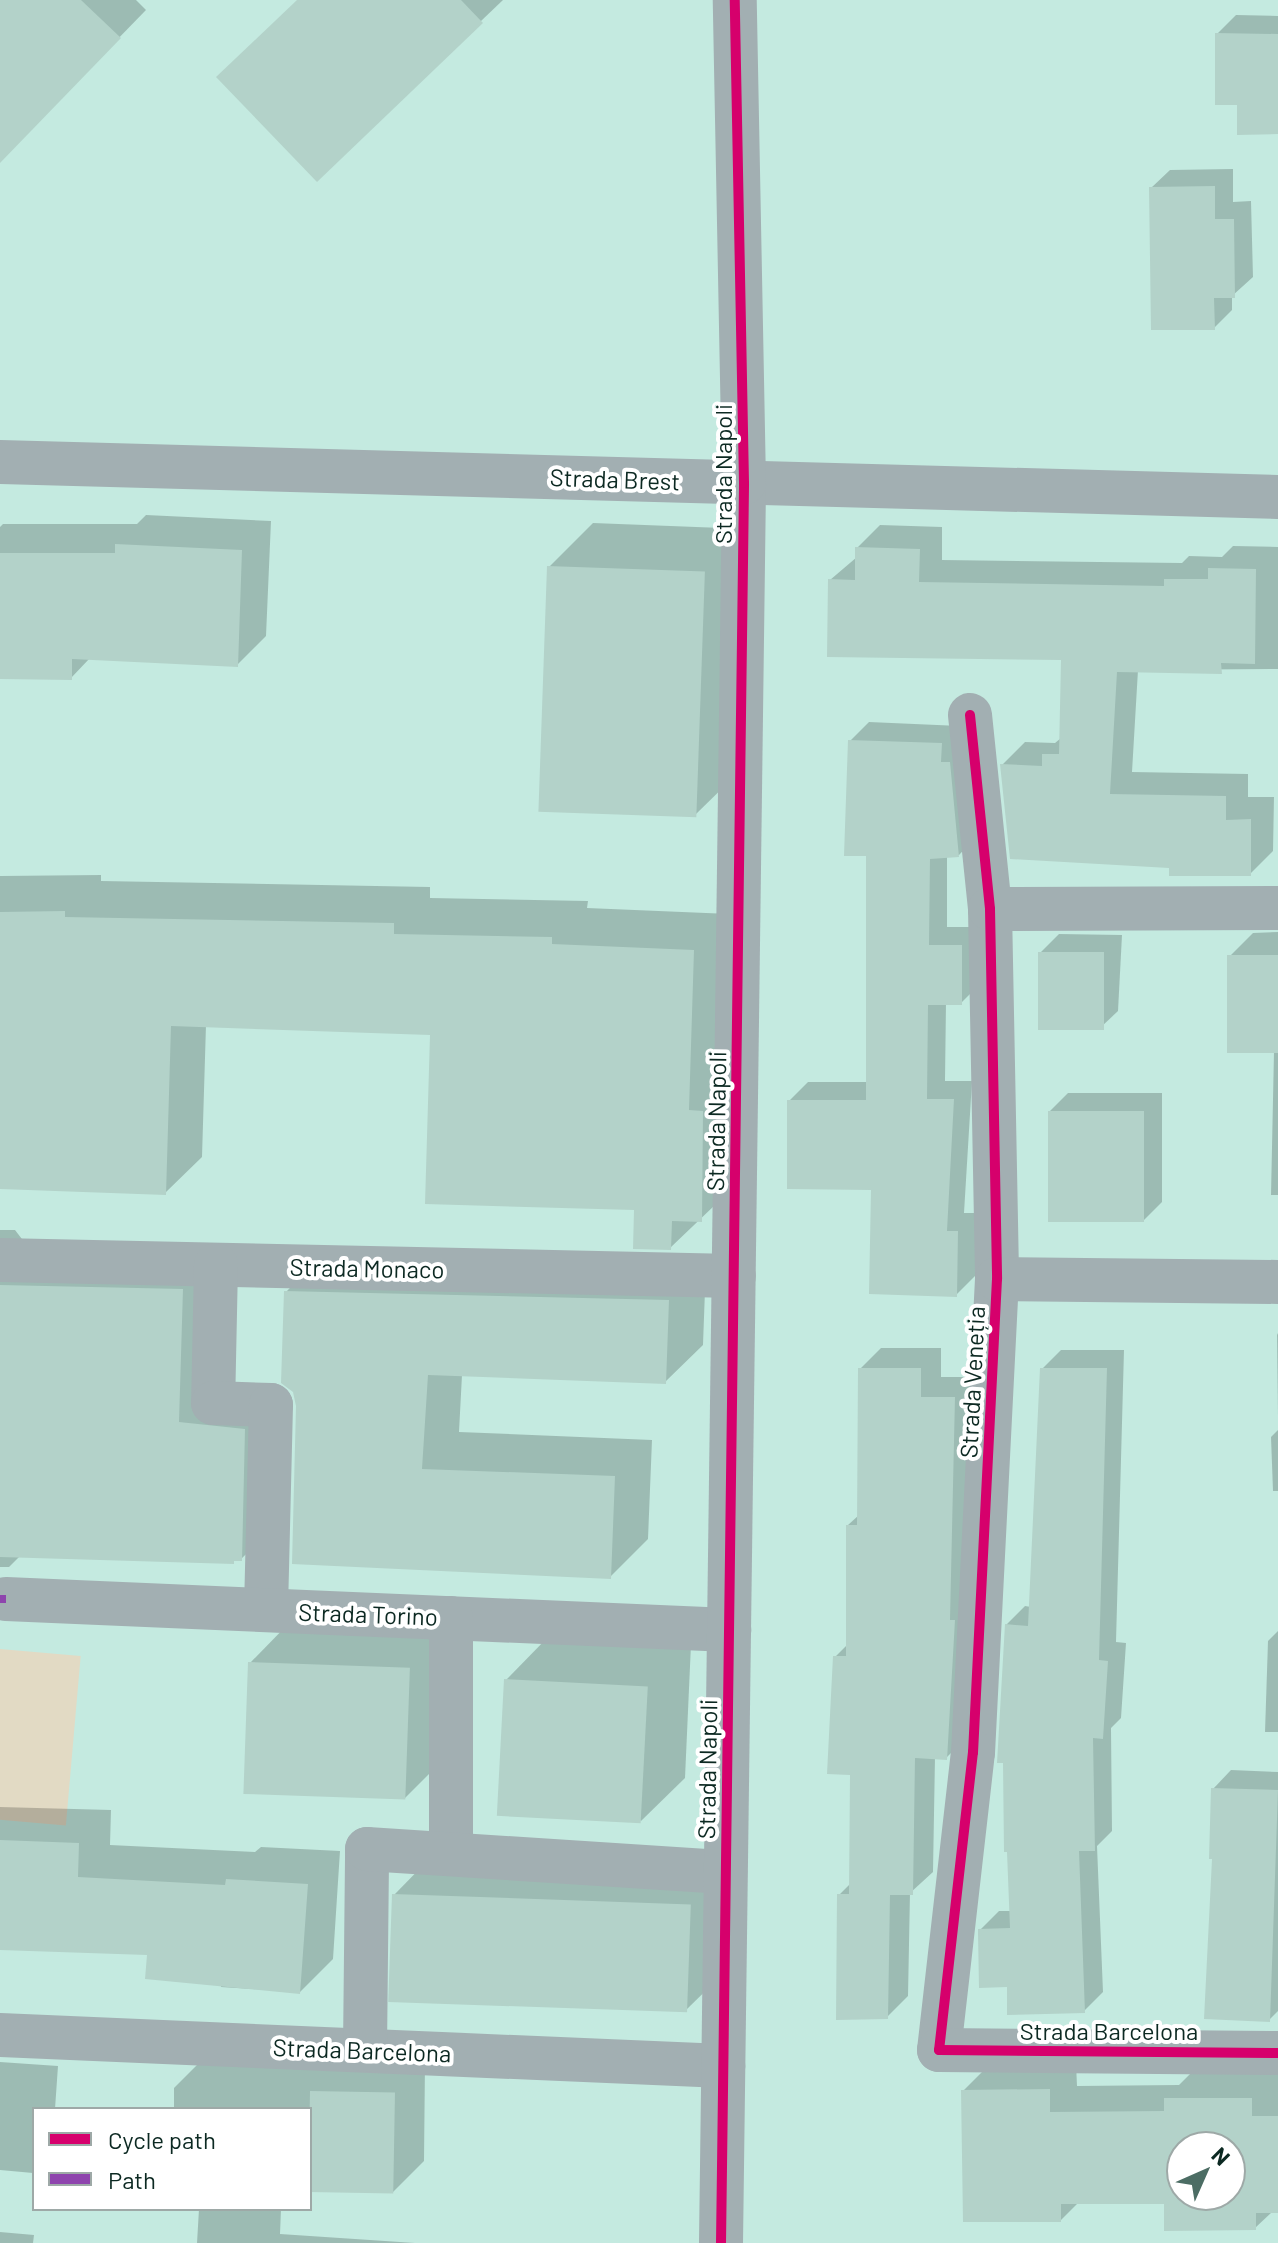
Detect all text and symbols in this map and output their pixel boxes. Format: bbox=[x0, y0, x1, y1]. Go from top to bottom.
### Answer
street label: Strada Napoli bbox=[709, 404, 737, 544]
street label: Strada Brest bbox=[549, 462, 681, 496]
street label: Strada Napoli bbox=[700, 1051, 732, 1191]
street label: Strada Monaco bbox=[289, 1252, 445, 1284]
street label: Strada Veneția bbox=[954, 1305, 990, 1459]
street label: Strada Torino bbox=[298, 1597, 438, 1631]
street label: Strada Napoli bbox=[691, 1699, 723, 1839]
street label: Strada Barcelona bbox=[1020, 2017, 1198, 2045]
street label: Strada Barcelona bbox=[272, 2032, 452, 2068]
legend bbox=[32, 2107, 312, 2211]
text: Cycle path bbox=[108, 2125, 216, 2154]
north arrow bbox=[1166, 2131, 1246, 2211]
text: N bbox=[1207, 2141, 1236, 2170]
text: Path bbox=[108, 2165, 156, 2194]

